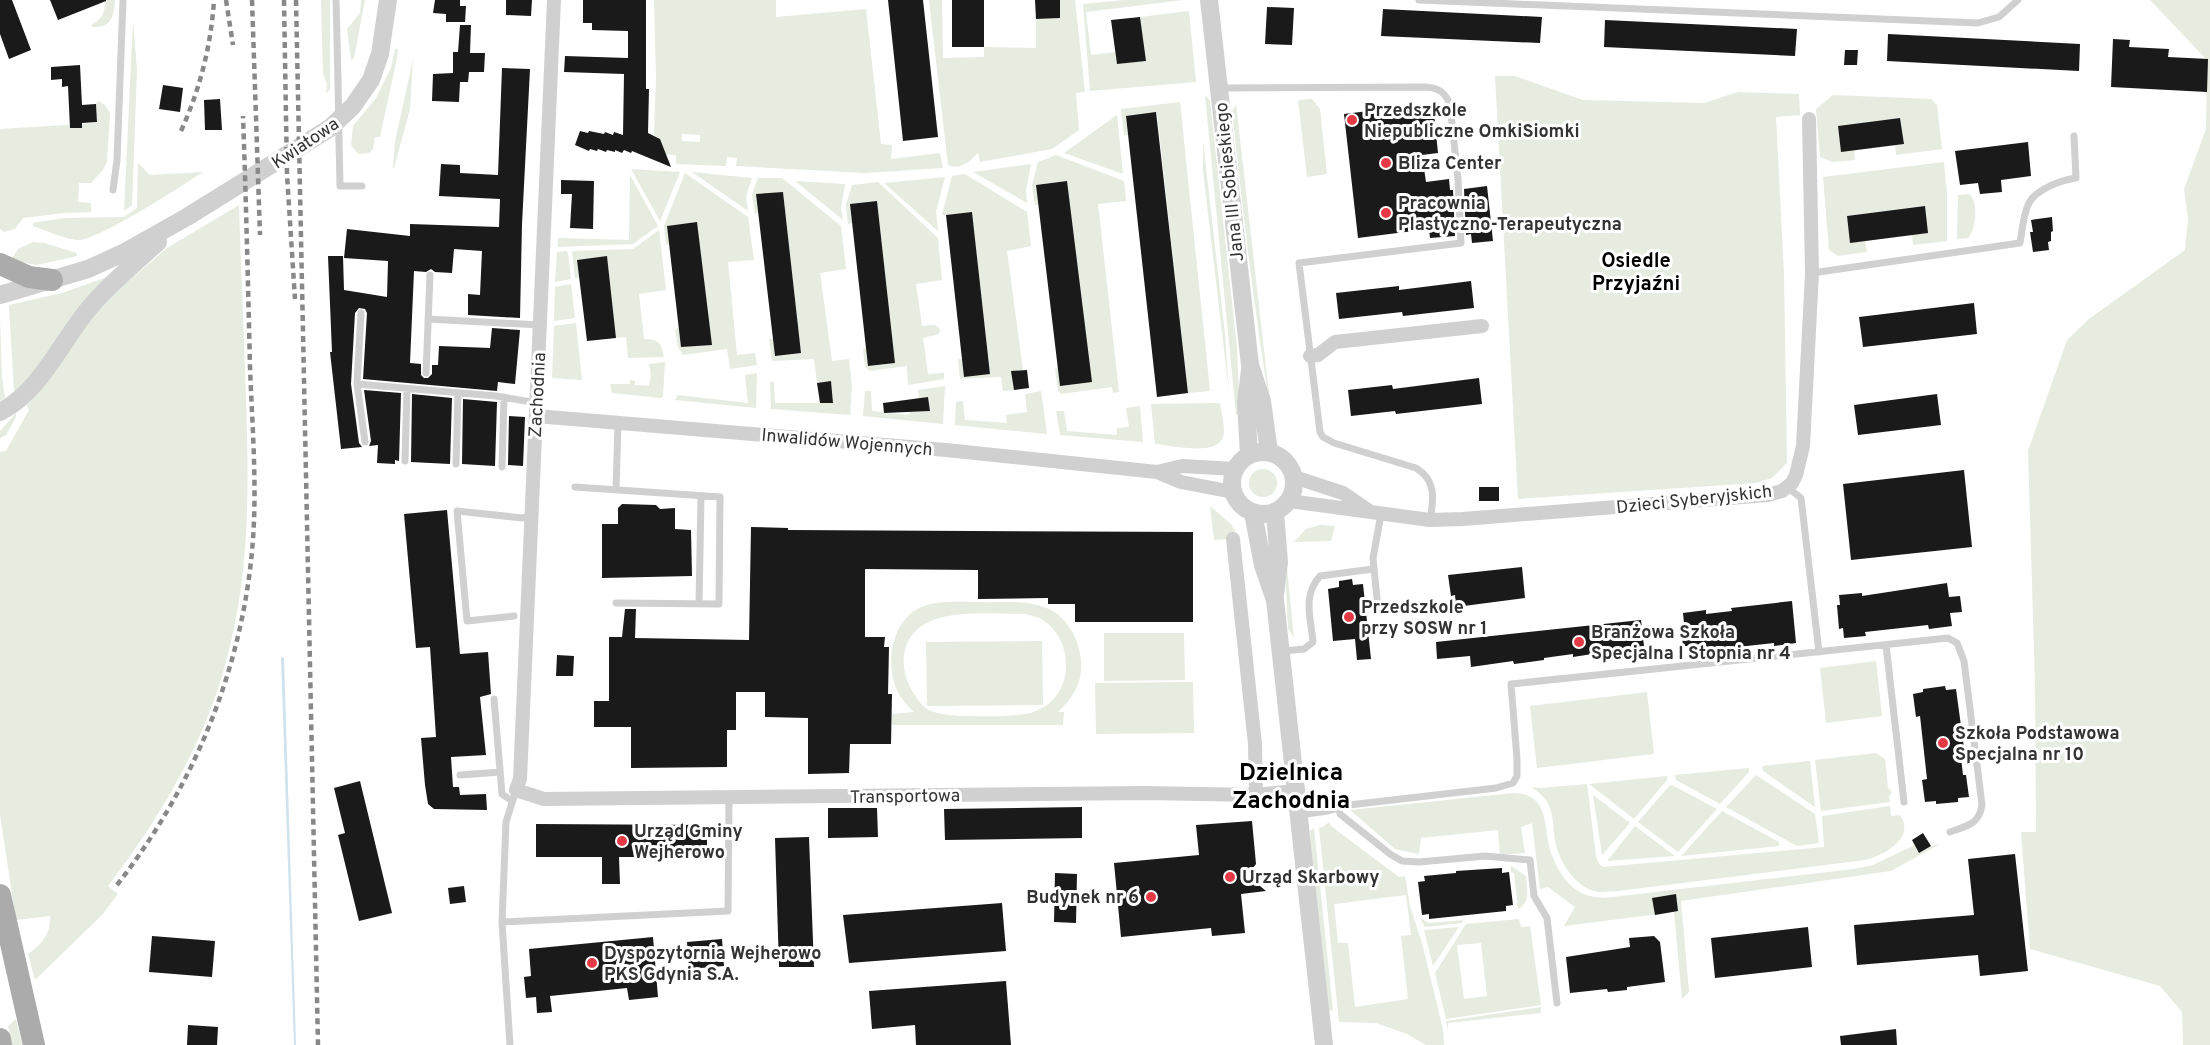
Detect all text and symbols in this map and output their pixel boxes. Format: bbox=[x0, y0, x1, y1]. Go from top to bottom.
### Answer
place label: Przedszkole Niepubliczne OmkiSiomki bbox=[1364, 100, 1580, 144]
street label: Jana III Sobieskiego bbox=[1211, 101, 1250, 263]
street label: Kwiatowa bbox=[268, 113, 344, 175]
marker: Przedszkole Niepubliczne OmkiSiomki bbox=[1345, 113, 1359, 127]
place label: Bliza Center bbox=[1398, 153, 1502, 176]
marker: Bliza Center bbox=[1379, 156, 1393, 170]
place label: Pracownia Plastyczno-Terapeutyczna bbox=[1398, 193, 1622, 237]
marker: Pracownia Plastyczno-Terapeutyczna bbox=[1379, 206, 1393, 220]
district label: Osiedle Przyjaźni bbox=[1592, 249, 1680, 298]
street label: Zachodnia bbox=[525, 352, 552, 438]
street label: Inwalidów Wojennych bbox=[760, 425, 933, 462]
street label: Dzieci Syberyjskich bbox=[1615, 481, 1773, 520]
place label: Przedszkole przy SOSW nr 1 bbox=[1361, 597, 1487, 641]
marker: Przedszkole przy SOSW nr 1 bbox=[1342, 610, 1356, 624]
place label: Branżowa Szkoła Specjalna I Stopnia nr 4 bbox=[1591, 622, 1791, 666]
marker: Branżowa Szkoła Specjalna I Stopnia nr 4 bbox=[1572, 635, 1586, 649]
place label: Szkoła Podstawowa Specjalna nr 10 bbox=[1955, 723, 2120, 767]
marker: Szkoła Podstawowa Specjalna nr 10 bbox=[1936, 736, 1950, 750]
district label: Dzielnica Zachodnia bbox=[1232, 759, 1350, 817]
street label: Transportowa bbox=[850, 785, 960, 810]
place label: Urząd Gminy Wejherowo bbox=[634, 821, 743, 865]
marker: Urząd Gminy Wejherowo bbox=[615, 834, 629, 848]
place label: Urząd Skarbowy bbox=[1242, 867, 1380, 890]
marker: Urząd Skarbowy bbox=[1223, 870, 1237, 884]
place label: Budynek nr 6 bbox=[1026, 887, 1139, 910]
marker: Budynek nr 6 bbox=[1144, 890, 1158, 904]
place label: Dyspozytornia Wejherowo PKS Gdynia S.A. bbox=[604, 943, 821, 987]
marker: Dyspozytornia Wejherowo PKS Gdynia S.A. bbox=[585, 956, 599, 970]

